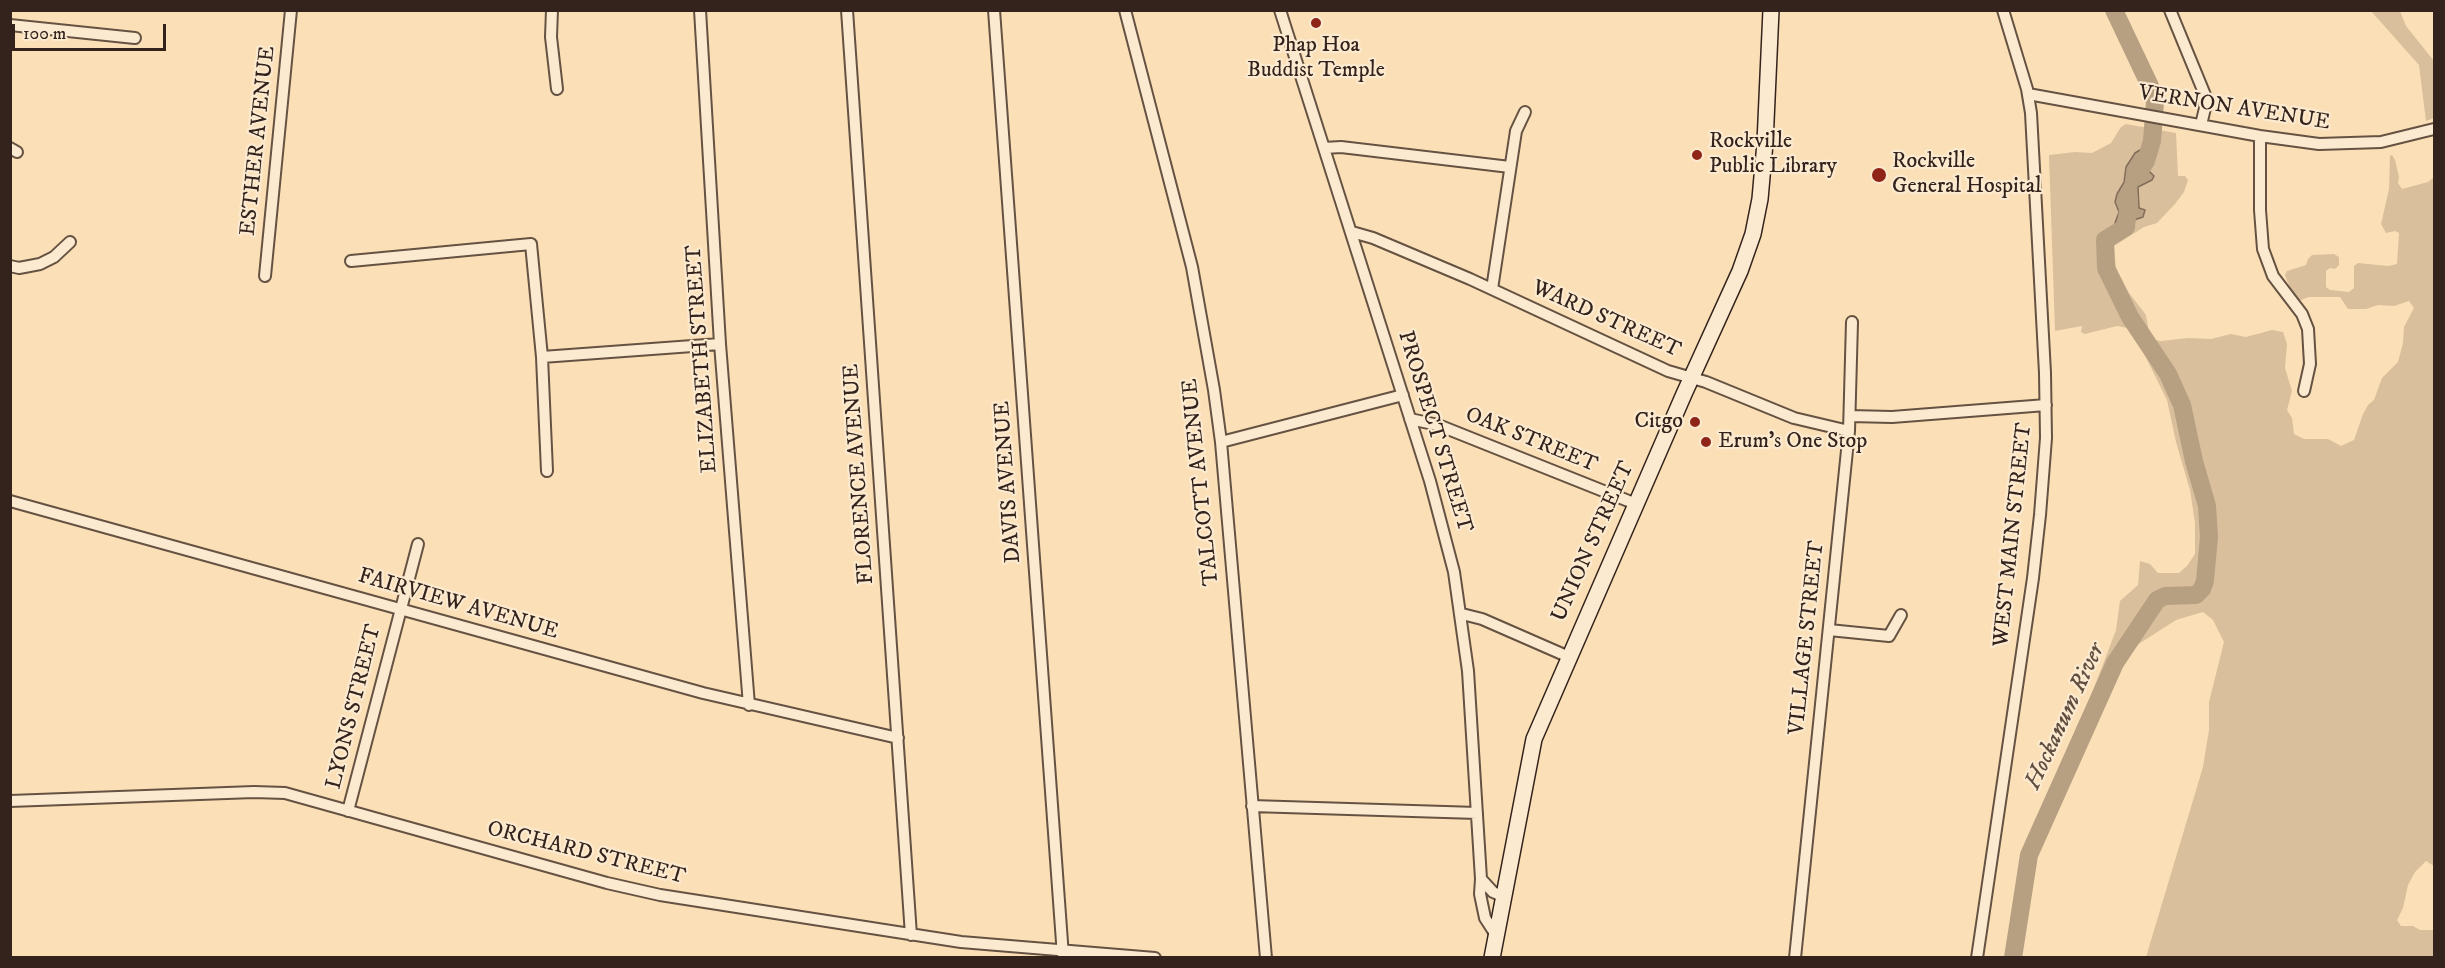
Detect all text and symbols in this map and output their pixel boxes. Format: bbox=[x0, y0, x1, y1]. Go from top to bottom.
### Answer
scale bar bbox=[15, 12, 170, 50]
marker: Phap Hoa Buddist Temple bbox=[1309, 16, 1323, 30]
text: 100 m bbox=[23, 23, 66, 45]
place label: Phap Hoa Buddist Temple bbox=[1247, 33, 1385, 84]
street label: ESTHER AVENUE bbox=[236, 45, 282, 237]
street label: VERNON AVENUE bbox=[2136, 81, 2332, 137]
place label: Rockville Public Library bbox=[1709, 129, 1837, 180]
marker: Rockville Public Library bbox=[1690, 148, 1704, 162]
place label: Rockville General Hospital bbox=[1892, 149, 2042, 200]
marker: Rockville General Hospital bbox=[1870, 166, 1888, 184]
street label: ELIZABETH STREET bbox=[682, 244, 724, 474]
street label: WARD STREET bbox=[1528, 275, 1684, 365]
street label: PROSPECT STREET bbox=[1391, 328, 1477, 536]
street label: FLORENCE AVENUE bbox=[839, 363, 881, 585]
street label: TALCOTT AVENUE bbox=[1178, 377, 1226, 587]
street label: DAVIS AVENUE bbox=[990, 400, 1028, 564]
street label: OAK STREET bbox=[1461, 402, 1601, 480]
place label: Citgo bbox=[1634, 409, 1683, 435]
marker: Citgo bbox=[1688, 415, 1702, 429]
street label: WEST MAIN STREET bbox=[1989, 422, 2039, 648]
place label: Erum's One Stop bbox=[1718, 429, 1867, 455]
marker: Erum's One Stop bbox=[1699, 435, 1713, 449]
street label: UNION STREET bbox=[1547, 458, 1641, 626]
street label: VILLAGE STREET bbox=[1785, 540, 1831, 736]
street label: FAIRVIEW AVENUE bbox=[355, 564, 561, 646]
street label: LYONS STREET bbox=[322, 622, 388, 792]
water label: Hockanum River bbox=[2020, 639, 2112, 795]
street label: ORCHARD STREET bbox=[484, 817, 688, 891]

